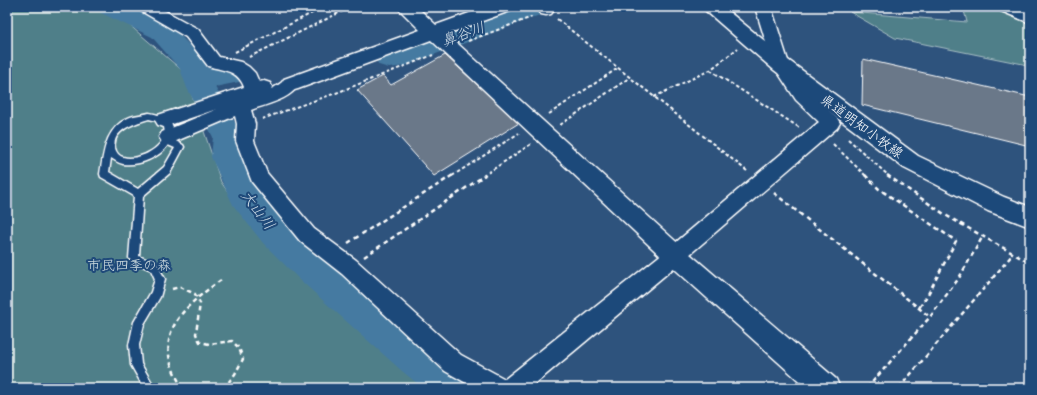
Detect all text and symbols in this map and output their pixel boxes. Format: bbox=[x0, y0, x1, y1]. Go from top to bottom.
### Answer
water label: 鼻谷川 bbox=[438, 16, 487, 50]
street label: 県道明知小牧線 bbox=[817, 89, 908, 162]
water label: 大山川 bbox=[237, 185, 280, 233]
park label: 市民四季の森 bbox=[87, 255, 171, 274]

